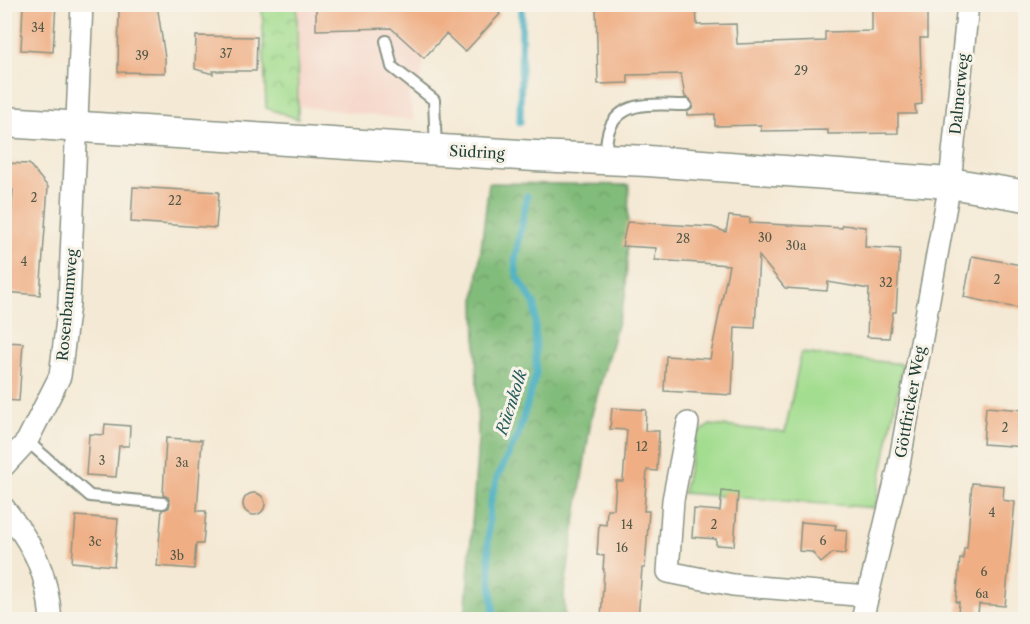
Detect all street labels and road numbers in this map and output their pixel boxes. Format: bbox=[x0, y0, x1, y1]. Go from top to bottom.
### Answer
street label: Dalmerweg bbox=[945, 52, 973, 136]
street label: Südring bbox=[449, 141, 505, 163]
street label: Rosenbaumweg bbox=[53, 248, 81, 362]
street label: Göttfricker Weg bbox=[891, 344, 929, 459]

